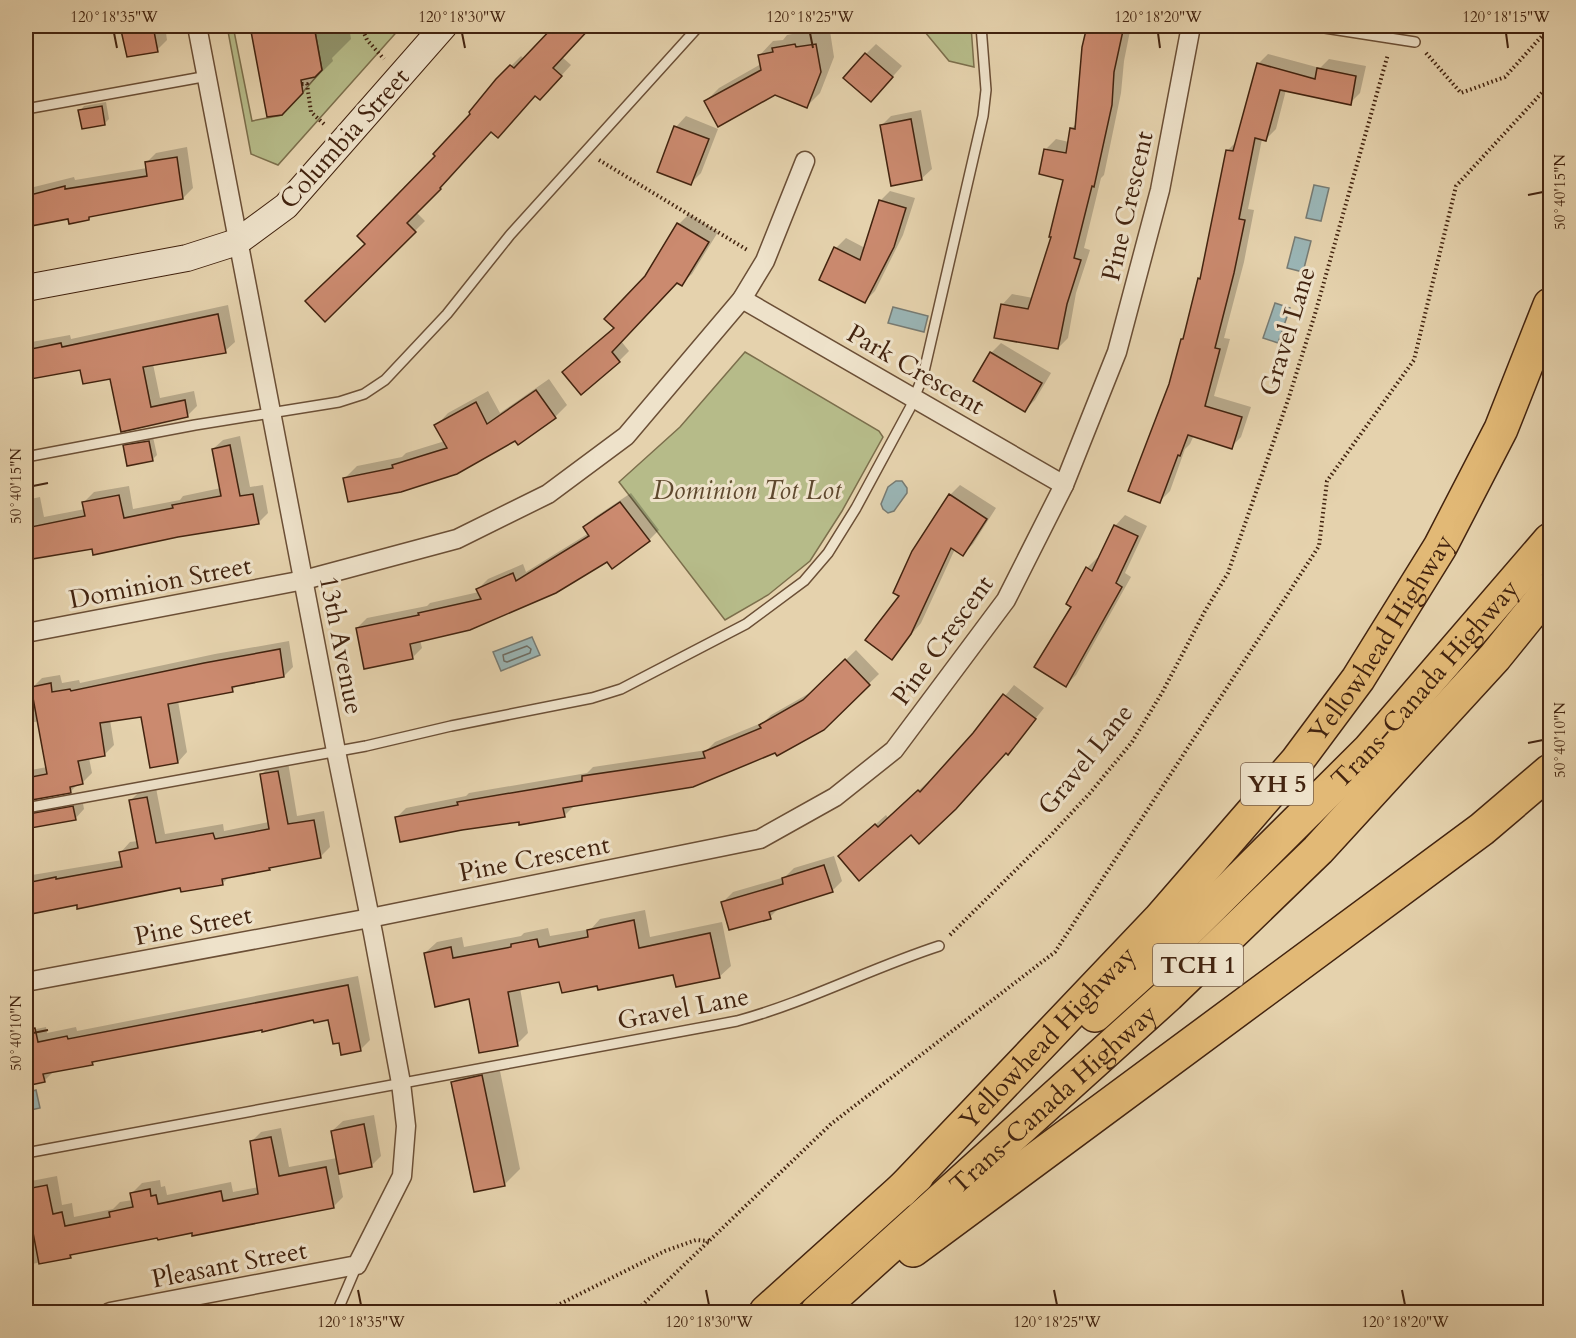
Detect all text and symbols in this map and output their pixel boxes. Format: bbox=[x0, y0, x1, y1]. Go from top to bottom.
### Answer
text: 120°18'35"W bbox=[70, 7, 158, 27]
text: 120°18'30"W bbox=[418, 7, 506, 27]
text: 120°18'25"W bbox=[766, 7, 854, 27]
text: 120°18'20"W bbox=[1114, 7, 1202, 27]
text: 120°18'15"W bbox=[1462, 7, 1550, 27]
street label: Columbia Street bbox=[272, 60, 417, 216]
street label: Pine Crescent bbox=[1093, 128, 1162, 284]
text: 50°40'15"N bbox=[1550, 154, 1570, 230]
street label: Gravel Lane bbox=[1251, 262, 1324, 400]
street label: Park Crescent bbox=[841, 316, 991, 423]
text: 50°40'15"N bbox=[6, 448, 26, 524]
park label: Dominion Tot Lot bbox=[653, 473, 842, 508]
street label: Yellowhead Highway bbox=[1300, 528, 1462, 749]
street label: Dominion Street bbox=[66, 548, 254, 617]
street label: Pine Crescent bbox=[883, 568, 1001, 712]
street label: Trans-Canada Highway bbox=[1324, 572, 1527, 796]
street label: 13th Avenue bbox=[311, 573, 372, 717]
street label: Gravel Lane bbox=[1030, 696, 1141, 822]
text: 50°40'10"N bbox=[1550, 702, 1570, 778]
road number: YH 5 bbox=[1241, 763, 1313, 805]
street label: Pine Crescent bbox=[456, 827, 612, 890]
street label: Pine Street bbox=[131, 897, 255, 954]
street label: Yellowhead Highway bbox=[952, 938, 1144, 1137]
road number: TCH 1 bbox=[1153, 944, 1243, 986]
street label: Gravel Lane bbox=[614, 979, 752, 1038]
text: 50°40'10"N bbox=[6, 995, 26, 1071]
street label: Trans-Canada Highway bbox=[942, 996, 1165, 1202]
street label: Pleasant Street bbox=[148, 1232, 310, 1297]
text: 120°18'35"W bbox=[317, 1312, 405, 1332]
text: 120°18'30"W bbox=[665, 1312, 753, 1332]
text: 120°18'25"W bbox=[1013, 1312, 1101, 1332]
text: 120°18'20"W bbox=[1361, 1312, 1449, 1332]

